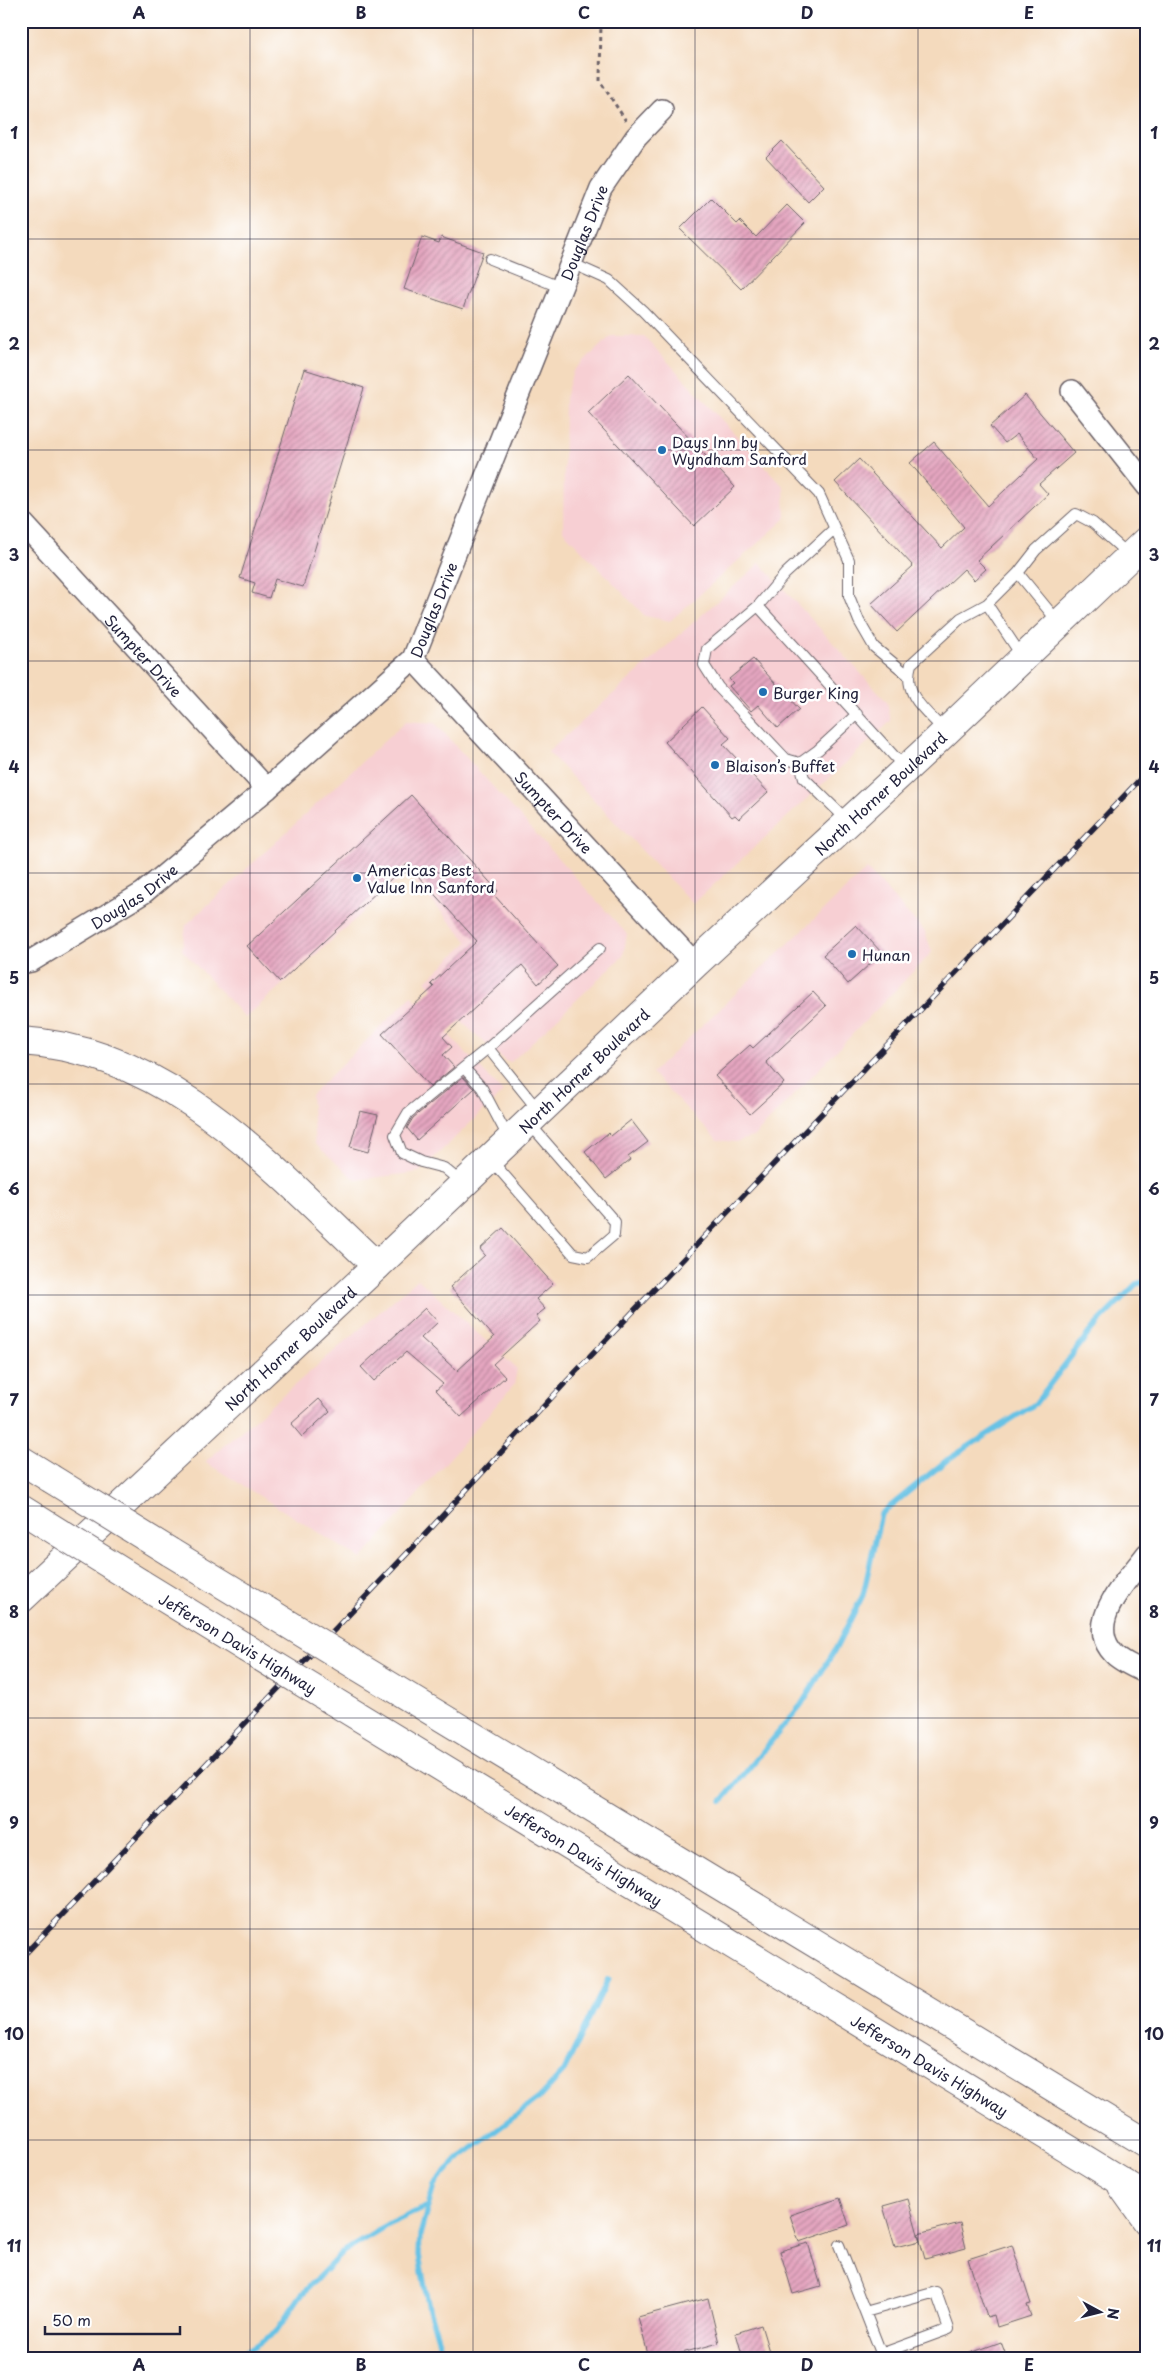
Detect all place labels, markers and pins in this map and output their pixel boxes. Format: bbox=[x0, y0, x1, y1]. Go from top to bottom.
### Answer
place label: Days Inn by Wyndham Sanford bbox=[672, 430, 807, 470]
marker: Days Inn by Wyndham Sanford bbox=[656, 444, 668, 456]
place label: Burger King bbox=[773, 681, 859, 704]
marker: Burger King bbox=[757, 686, 769, 698]
place label: Blaison’s Buffet bbox=[725, 754, 835, 777]
marker: Blaison’s Buffet bbox=[709, 759, 721, 771]
place label: Americas Best Value Inn Sanford bbox=[367, 858, 495, 898]
marker: Americas Best Value Inn Sanford bbox=[351, 872, 363, 884]
place label: Hunan bbox=[862, 943, 910, 966]
marker: Hunan bbox=[846, 948, 858, 960]

